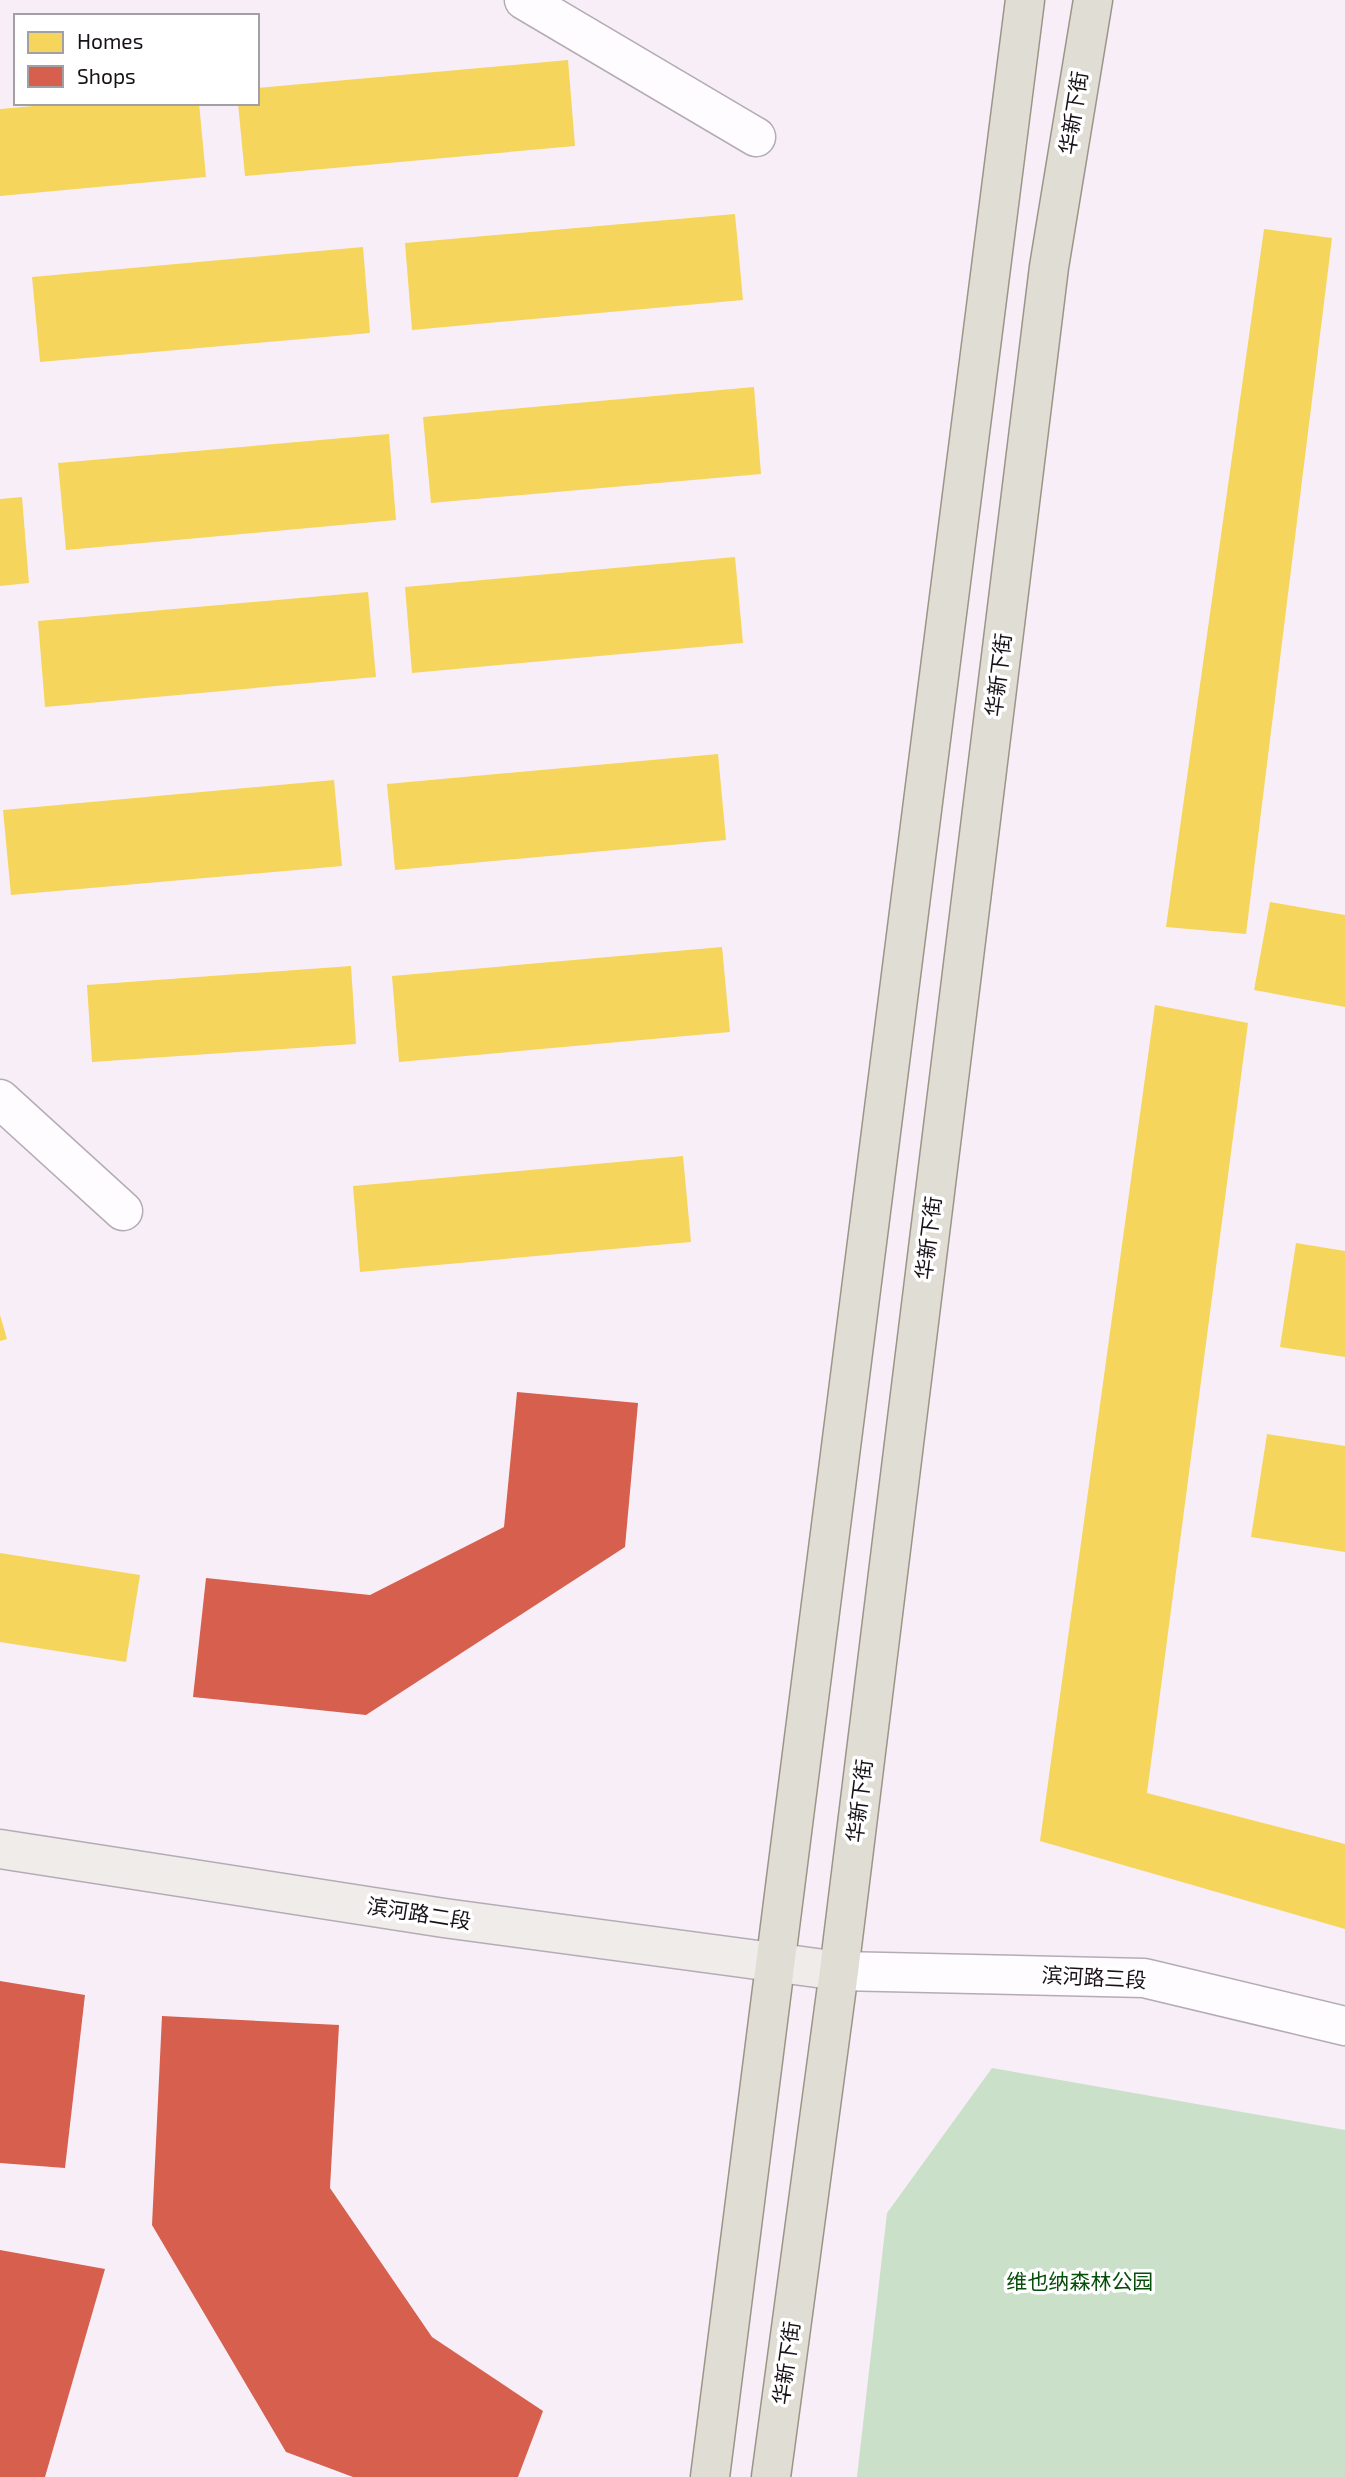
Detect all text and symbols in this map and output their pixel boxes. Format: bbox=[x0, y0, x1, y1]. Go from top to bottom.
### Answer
legend bbox=[14, 14, 259, 105]
text: Homes bbox=[77, 28, 143, 53]
text: Shops bbox=[77, 63, 136, 88]
street label: 华新下街 bbox=[1054, 69, 1091, 156]
street label: 华新下街 bbox=[980, 632, 1015, 718]
street label: 华新下街 bbox=[910, 1195, 945, 1281]
street label: 华新下街 bbox=[841, 1758, 876, 1844]
street label: 滨河路二段 bbox=[365, 1892, 473, 1933]
street label: 滨河路三段 bbox=[1041, 1961, 1147, 1992]
park label: 维也纳森林公园 bbox=[1007, 2268, 1154, 2293]
street label: 华新下街 bbox=[767, 2319, 804, 2406]

